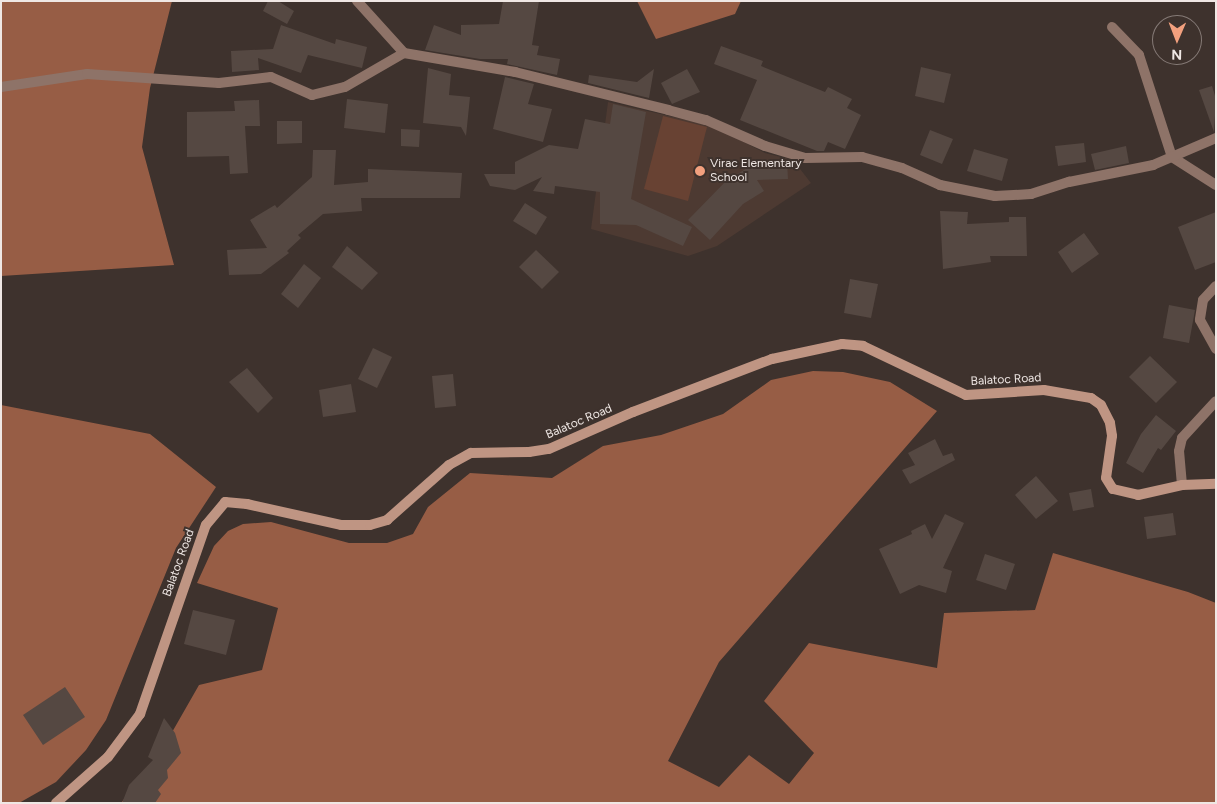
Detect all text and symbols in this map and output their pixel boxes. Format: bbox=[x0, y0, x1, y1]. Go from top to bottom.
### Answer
north arrow bbox=[1152, 15, 1202, 65]
text: N bbox=[1171, 46, 1182, 63]
place label: Virac Elementary School bbox=[710, 157, 801, 185]
marker: Virac Elementary School bbox=[694, 165, 706, 177]
street label: Balatoc Road bbox=[970, 371, 1042, 389]
street label: Balatoc Road bbox=[544, 402, 614, 442]
street label: Balatoc Road bbox=[160, 527, 198, 599]

